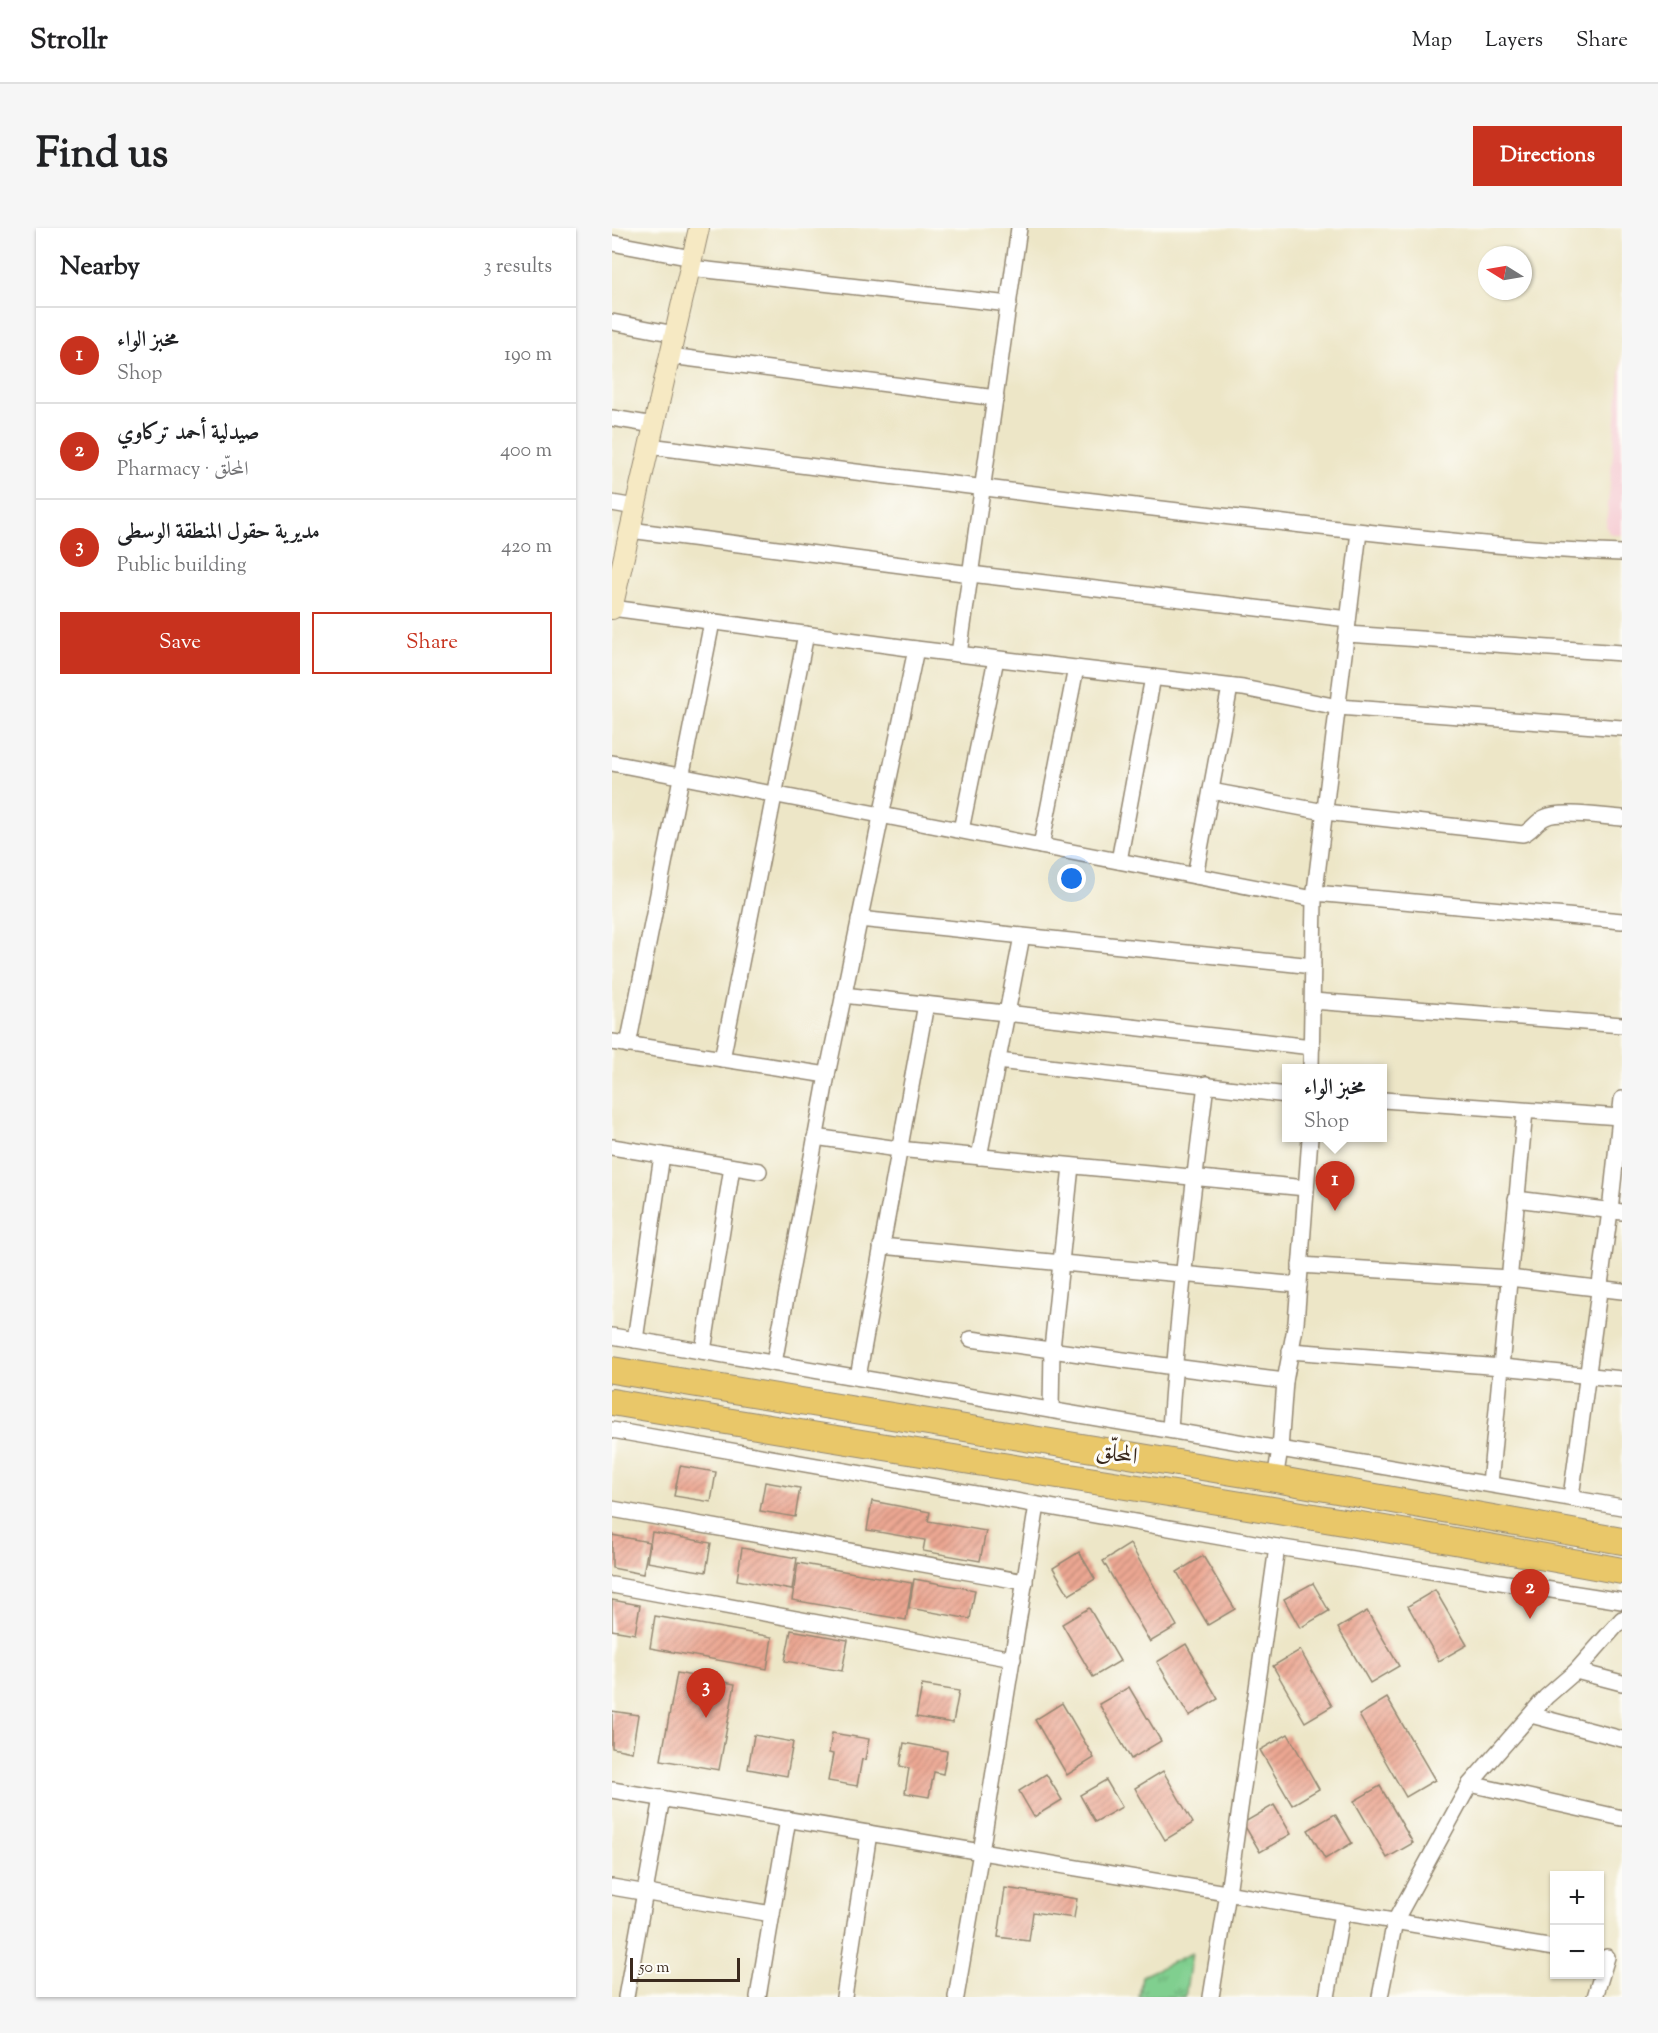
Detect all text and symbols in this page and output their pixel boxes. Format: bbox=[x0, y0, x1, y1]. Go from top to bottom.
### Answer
text: Strollr bbox=[30, 21, 108, 61]
text: Map bbox=[1412, 26, 1452, 56]
text: Layers bbox=[1485, 26, 1543, 56]
text: Share bbox=[1576, 26, 1628, 56]
text: Find us bbox=[36, 126, 168, 186]
button: Directions bbox=[1473, 126, 1622, 186]
north arrow bbox=[1478, 246, 1532, 300]
text: Nearby bbox=[60, 249, 140, 286]
text: 3 results bbox=[483, 253, 552, 282]
text: مخبز الواء bbox=[117, 325, 178, 357]
text: 1 bbox=[76, 341, 83, 370]
text: 190 m bbox=[504, 341, 552, 370]
text: Shop bbox=[117, 360, 162, 389]
text: صيدلية أحمد تركاوي bbox=[117, 418, 260, 450]
text: 2 bbox=[75, 437, 84, 466]
text: 400 m bbox=[500, 437, 552, 466]
text: Pharmacy · المحلّق bbox=[117, 456, 249, 485]
text: مديرية حقول المنطقة الوسطى bbox=[117, 517, 320, 549]
text: 3 bbox=[75, 533, 84, 562]
text: 420 m bbox=[501, 533, 552, 562]
text: Public building bbox=[117, 552, 247, 581]
button: Save bbox=[60, 612, 300, 674]
button: Share bbox=[312, 612, 552, 674]
your location bbox=[1057, 864, 1086, 893]
popup bbox=[1282, 1064, 1387, 1142]
text: مخبز الواء bbox=[1304, 1073, 1365, 1105]
text: Shop bbox=[1304, 1108, 1349, 1137]
pin: 1 bbox=[1316, 1162, 1354, 1211]
street label: المحلّق bbox=[1093, 1434, 1140, 1475]
pin: 2 bbox=[1510, 1570, 1550, 1619]
pin: 3 bbox=[686, 1668, 725, 1718]
map controls bbox=[1550, 1871, 1604, 1979]
button: + bbox=[1550, 1871, 1604, 1925]
button: − bbox=[1550, 1925, 1604, 1979]
scale bar bbox=[630, 1955, 740, 1982]
text: 50 m bbox=[639, 1957, 670, 1980]

